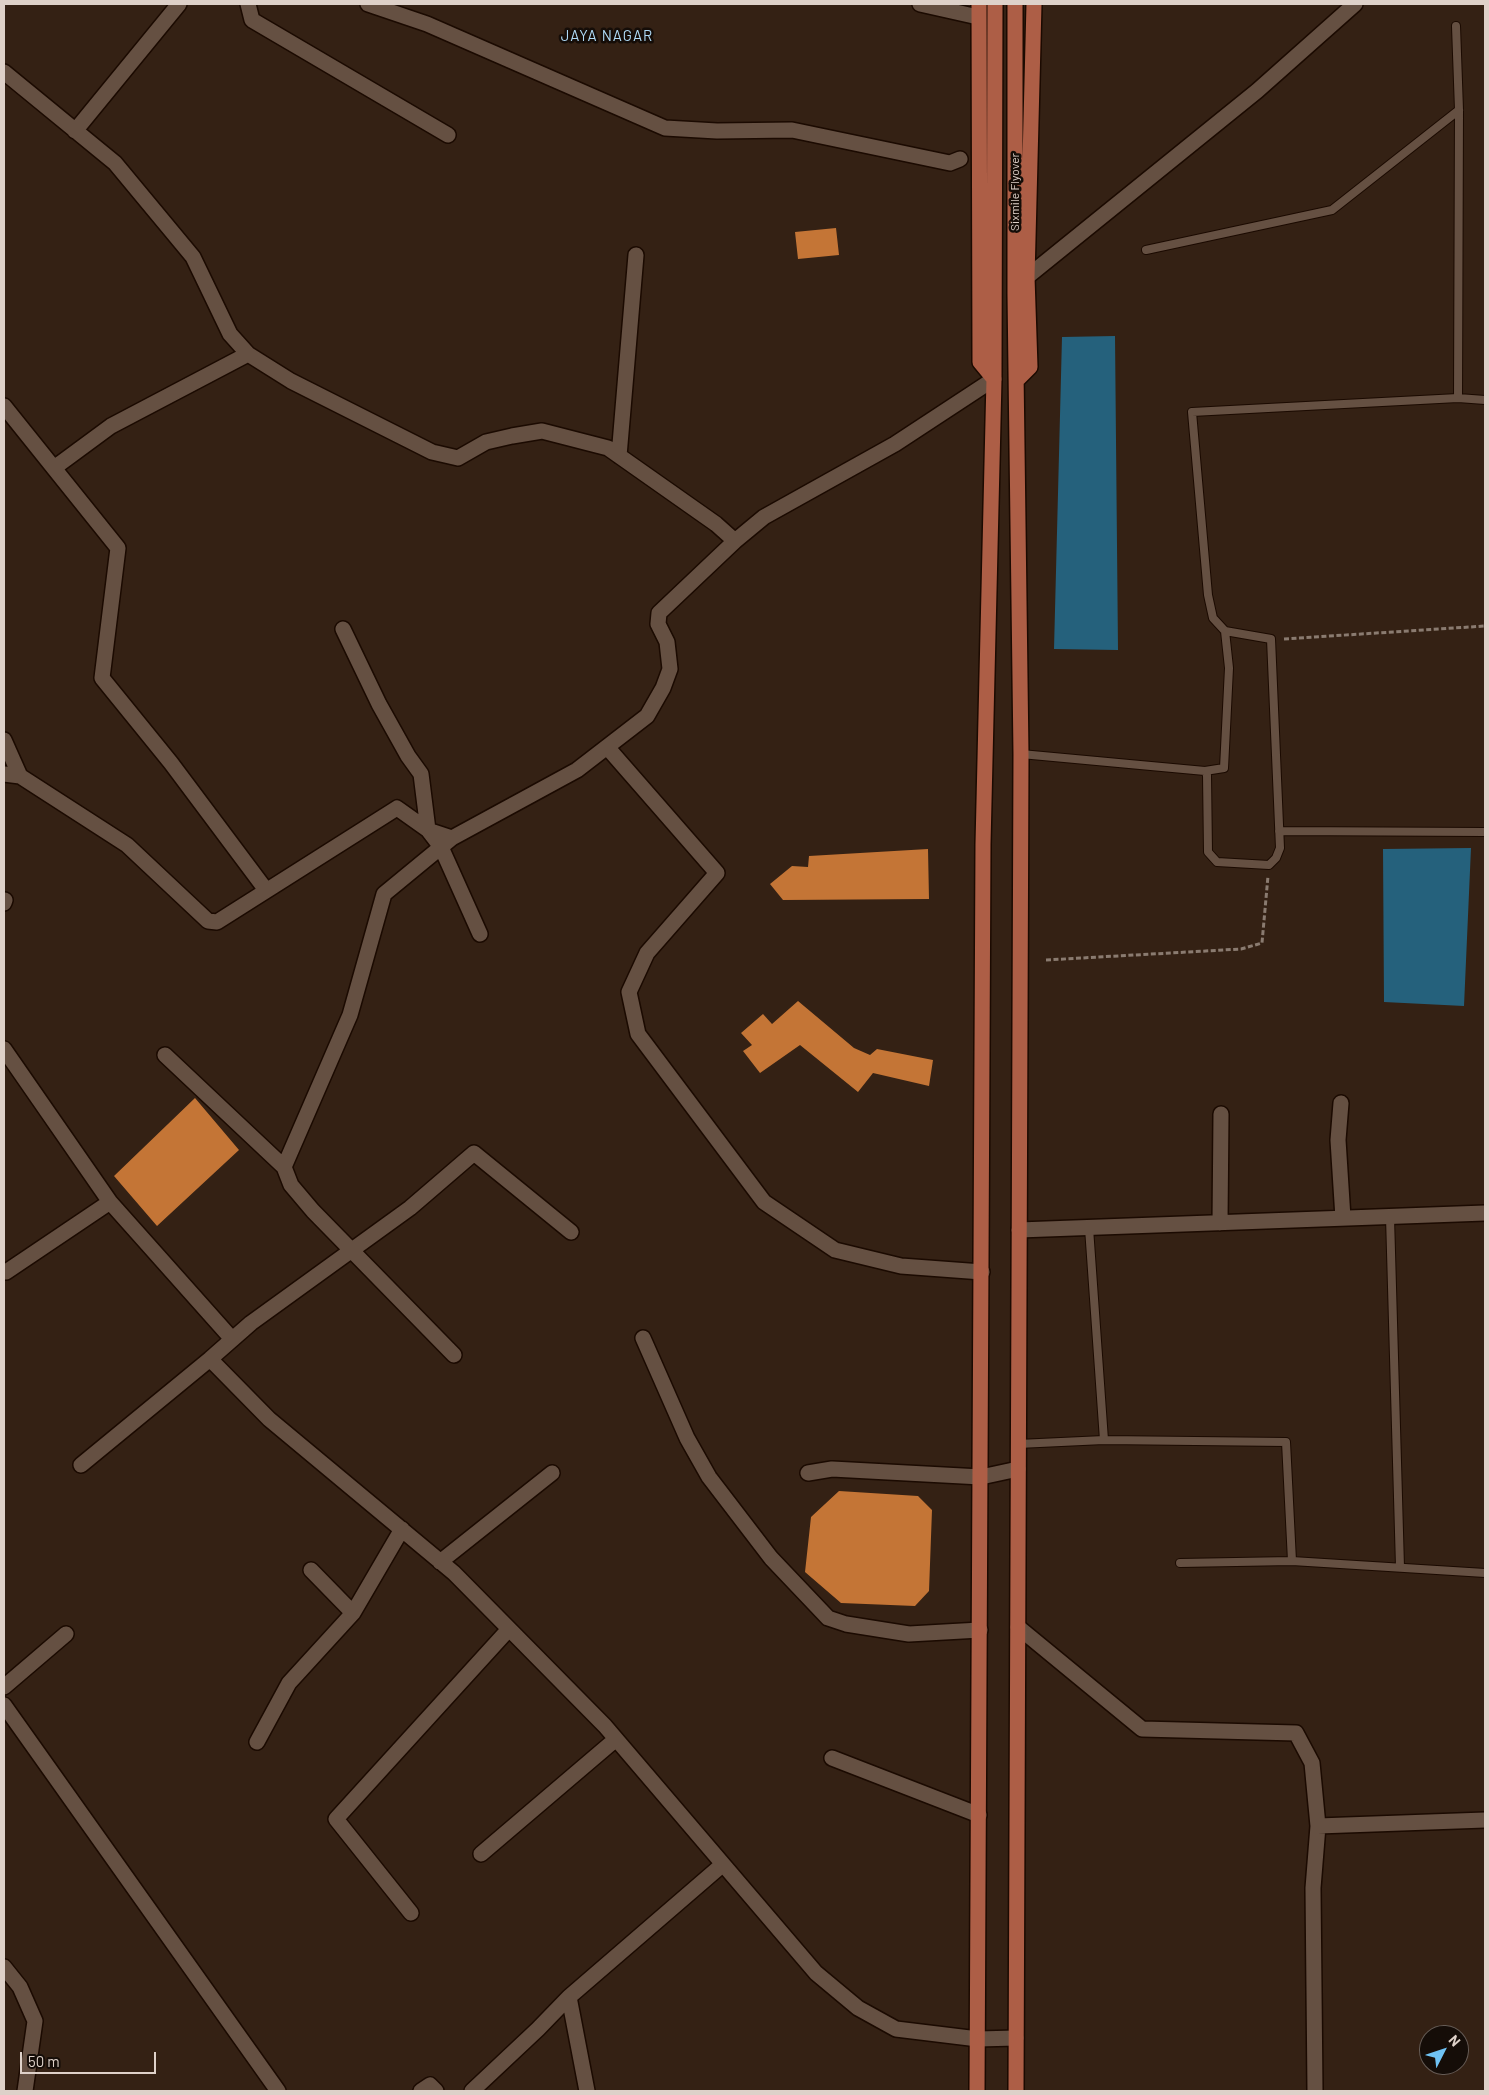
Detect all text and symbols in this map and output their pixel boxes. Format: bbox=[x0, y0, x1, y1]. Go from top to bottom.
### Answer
district label: JAYA NAGAR bbox=[560, 27, 654, 45]
street label: Sixmile Flyover bbox=[1008, 153, 1022, 231]
north arrow bbox=[1419, 2025, 1469, 2075]
text: N bbox=[1445, 2031, 1464, 2050]
scale bar bbox=[22, 2042, 159, 2074]
text: 50 m bbox=[28, 2052, 60, 2070]

